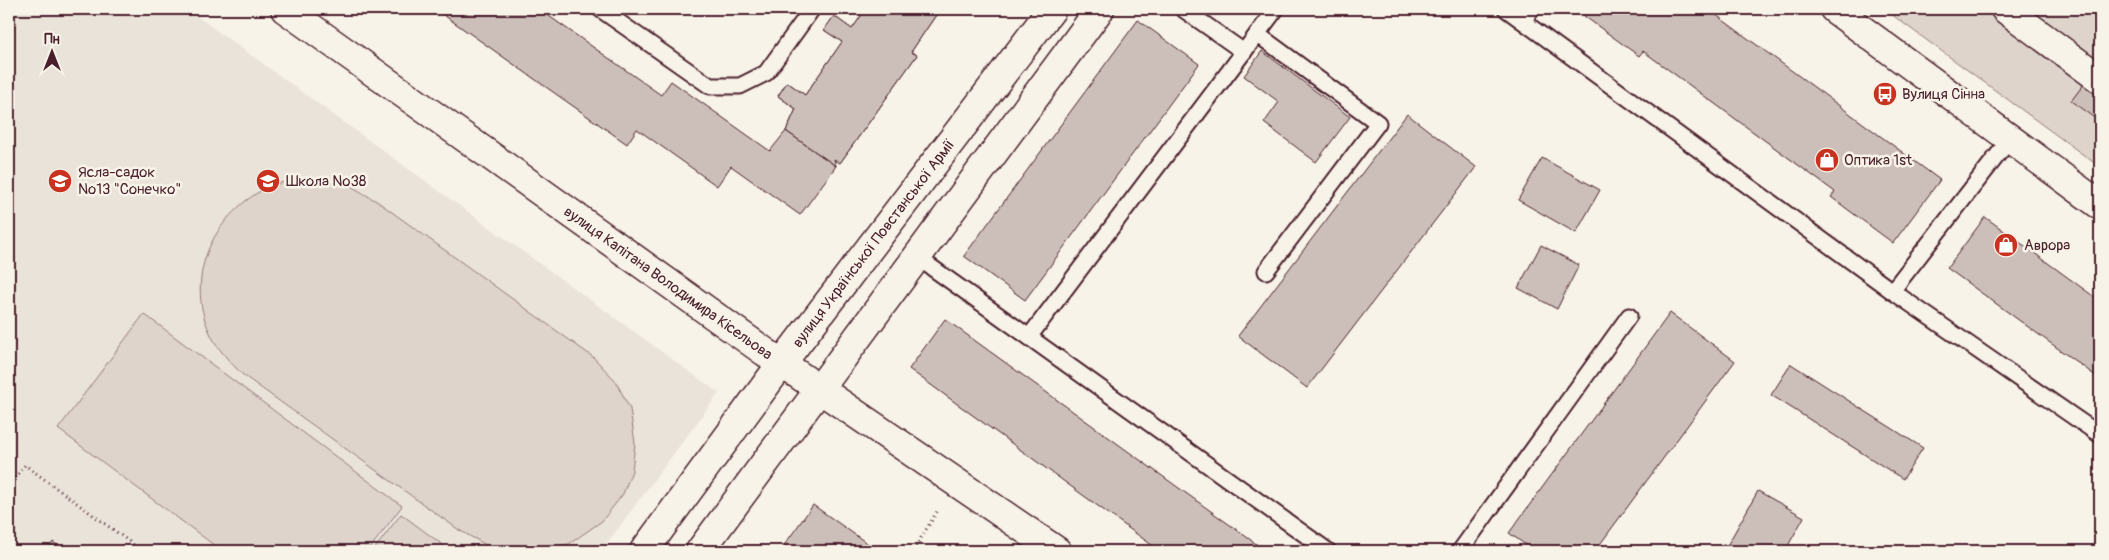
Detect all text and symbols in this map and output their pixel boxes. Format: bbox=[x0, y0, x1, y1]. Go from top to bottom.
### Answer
north arrow bbox=[28, 28, 78, 78]
text: Пн bbox=[44, 31, 60, 48]
bus stop icon: Вулиця Сінна bbox=[1872, 81, 1898, 107]
place label: Вулиця Сінна bbox=[1902, 85, 1985, 104]
street label: вулиця Української Повстанської Армії bbox=[788, 135, 959, 351]
shop icon: Оптика 1st bbox=[1814, 147, 1840, 173]
place label: Оптика 1st bbox=[1844, 151, 1913, 170]
place label: Ясла-садок №13 "Сонечко" bbox=[78, 163, 181, 199]
school or university icon: Ясла-садок №13 "Сонечко" bbox=[47, 168, 73, 194]
school or university icon: Школа №38 bbox=[255, 168, 281, 194]
place label: Школа №38 bbox=[286, 172, 367, 191]
street label: вулиця Капітана Володимира Кісельова bbox=[560, 202, 776, 364]
shop icon: Аврора bbox=[1993, 232, 2019, 258]
place label: Аврора bbox=[2024, 236, 2070, 255]

